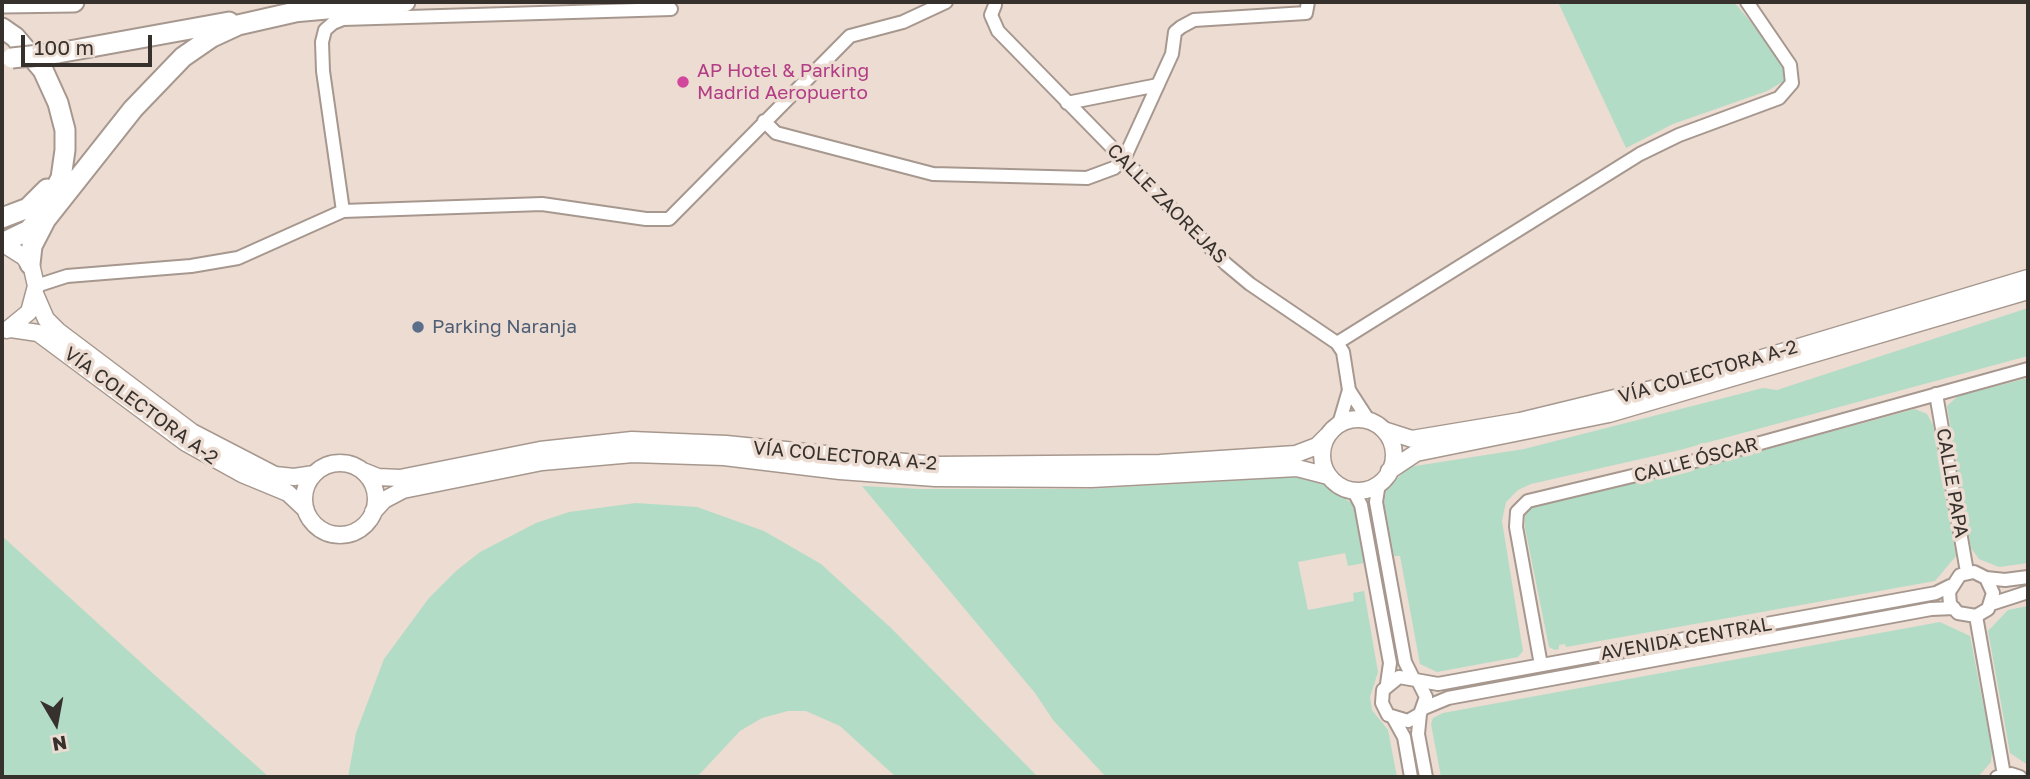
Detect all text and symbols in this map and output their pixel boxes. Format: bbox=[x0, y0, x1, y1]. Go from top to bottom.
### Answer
scale bar bbox=[24, 21, 156, 65]
text: 100 m bbox=[34, 34, 94, 60]
place label: AP Hotel & Parking Madrid Aeropuerto bbox=[697, 60, 869, 104]
marker: AP Hotel & Parking Madrid Aeropuerto bbox=[675, 74, 691, 90]
street label: CALLE ZAOREJAS bbox=[1102, 139, 1232, 269]
place label: Parking Naranja bbox=[432, 316, 577, 338]
marker: Parking Naranja bbox=[410, 319, 426, 335]
street label: VÍA COLECTORA A-2 bbox=[1616, 336, 1800, 408]
street label: VÍA COLECTORA A-2 bbox=[60, 342, 222, 470]
street label: CALLE PAPA bbox=[1931, 427, 1973, 539]
street label: CALLE ÓSCAR bbox=[1631, 432, 1761, 488]
street label: VÍA COLECTORA A-2 bbox=[752, 437, 938, 475]
street label: AVENIDA CENTRAL bbox=[1599, 613, 1773, 665]
north arrow bbox=[21, 688, 91, 758]
text: N bbox=[51, 732, 69, 757]

